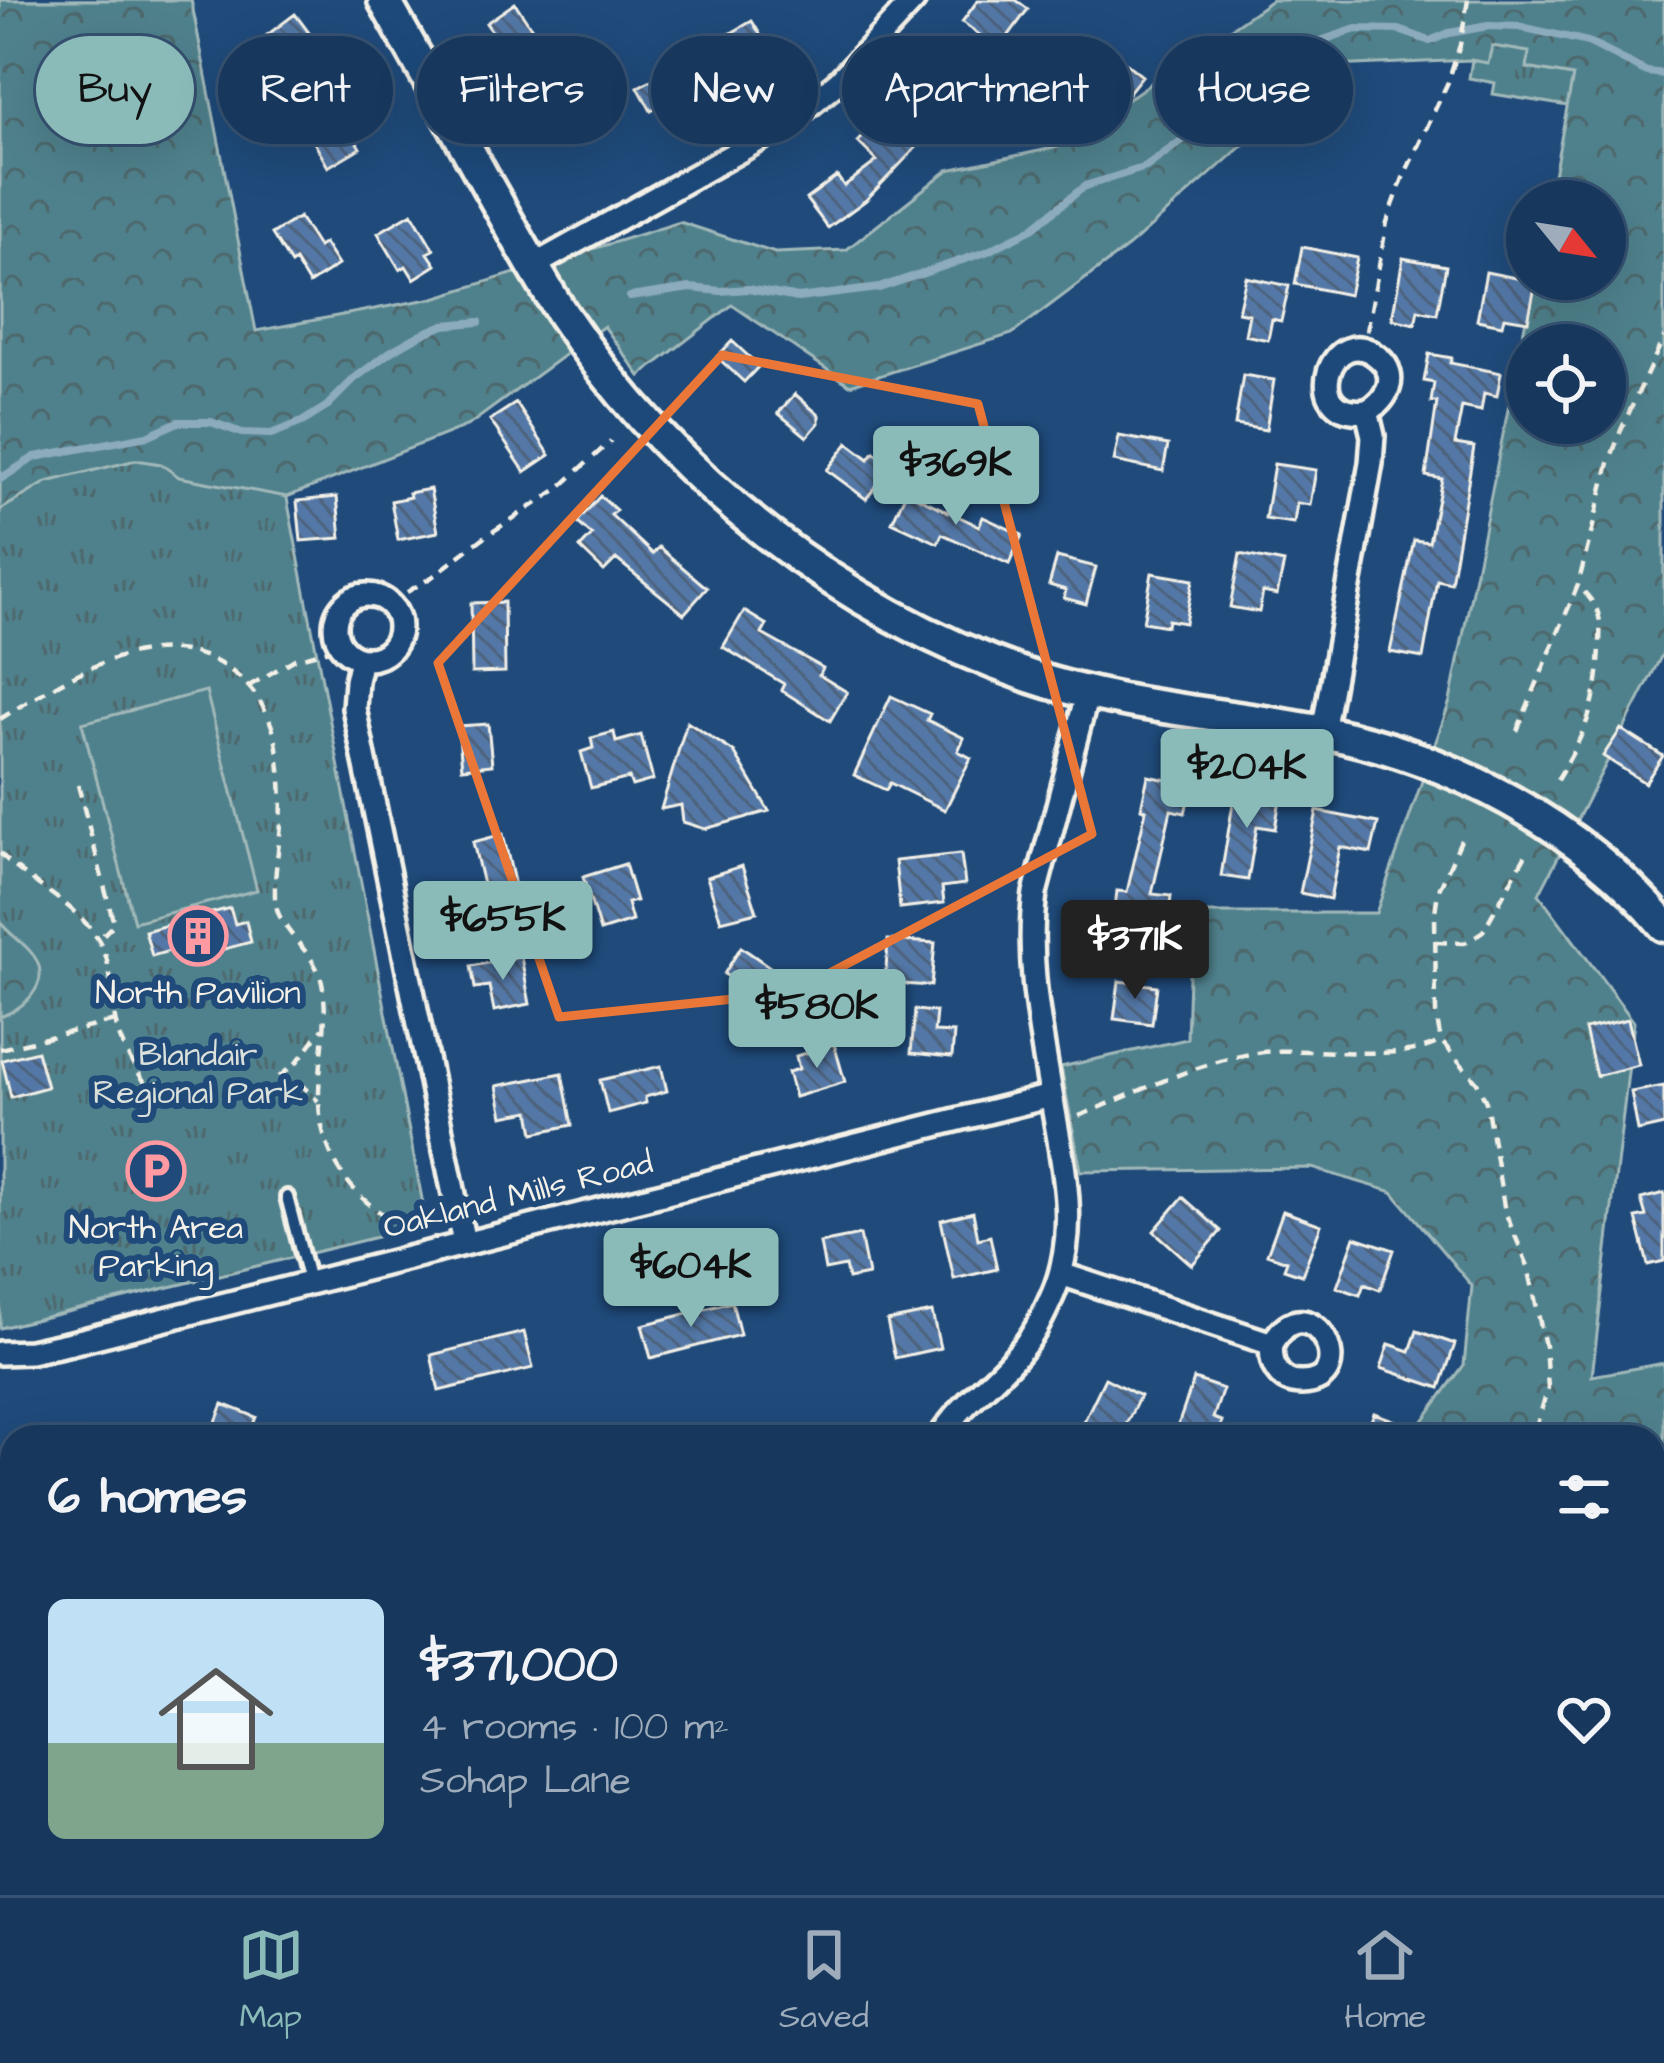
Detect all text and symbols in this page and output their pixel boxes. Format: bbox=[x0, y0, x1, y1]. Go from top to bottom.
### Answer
chip: Buy bbox=[36, 36, 194, 144]
chip: Rent bbox=[218, 36, 393, 144]
chip: Filters bbox=[417, 36, 627, 144]
chip: New bbox=[651, 36, 818, 144]
chip: Apartment bbox=[842, 36, 1131, 144]
chip: House bbox=[1155, 36, 1353, 144]
north arrow bbox=[1506, 180, 1626, 300]
map controls bbox=[1506, 180, 1626, 444]
button: locate bbox=[1506, 324, 1626, 444]
pin: $369K bbox=[872, 426, 1040, 528]
text: $369K bbox=[900, 438, 1012, 492]
pin: $204K bbox=[1163, 729, 1331, 831]
text: $204K bbox=[1188, 741, 1306, 795]
pin: $655K bbox=[419, 881, 587, 983]
text: $655K bbox=[441, 893, 566, 947]
pin: $371K bbox=[1051, 900, 1219, 1002]
building icon: North Pavilion bbox=[167, 905, 229, 967]
text: $371K bbox=[1088, 912, 1182, 966]
pin: $580K bbox=[733, 969, 901, 1071]
place label: North Pavilion bbox=[95, 970, 301, 1016]
text: $580K bbox=[756, 981, 878, 1035]
park label: Blandair Regional Park bbox=[93, 1032, 303, 1118]
street label: Oakland Mills Road bbox=[379, 1139, 658, 1251]
parking icon: North Area Parking bbox=[125, 1140, 187, 1202]
place label: North Area Parking bbox=[69, 1205, 243, 1291]
pin: $604K bbox=[607, 1228, 775, 1330]
text: $604K bbox=[631, 1240, 751, 1294]
text: 6 homes bbox=[48, 1462, 247, 1533]
icon: filters bbox=[1551, 1464, 1617, 1530]
text: $371,000 bbox=[420, 1630, 618, 1701]
icon: home bbox=[144, 1647, 288, 1791]
icon: heart bbox=[1551, 1686, 1617, 1752]
text: 4 rooms · 100 m² bbox=[420, 1701, 729, 1755]
text: Sohap Lane bbox=[420, 1755, 631, 1809]
tab: Map bbox=[238, 1922, 304, 2040]
tab: Saved bbox=[779, 1922, 869, 2040]
tab: Home bbox=[1344, 1922, 1426, 2040]

